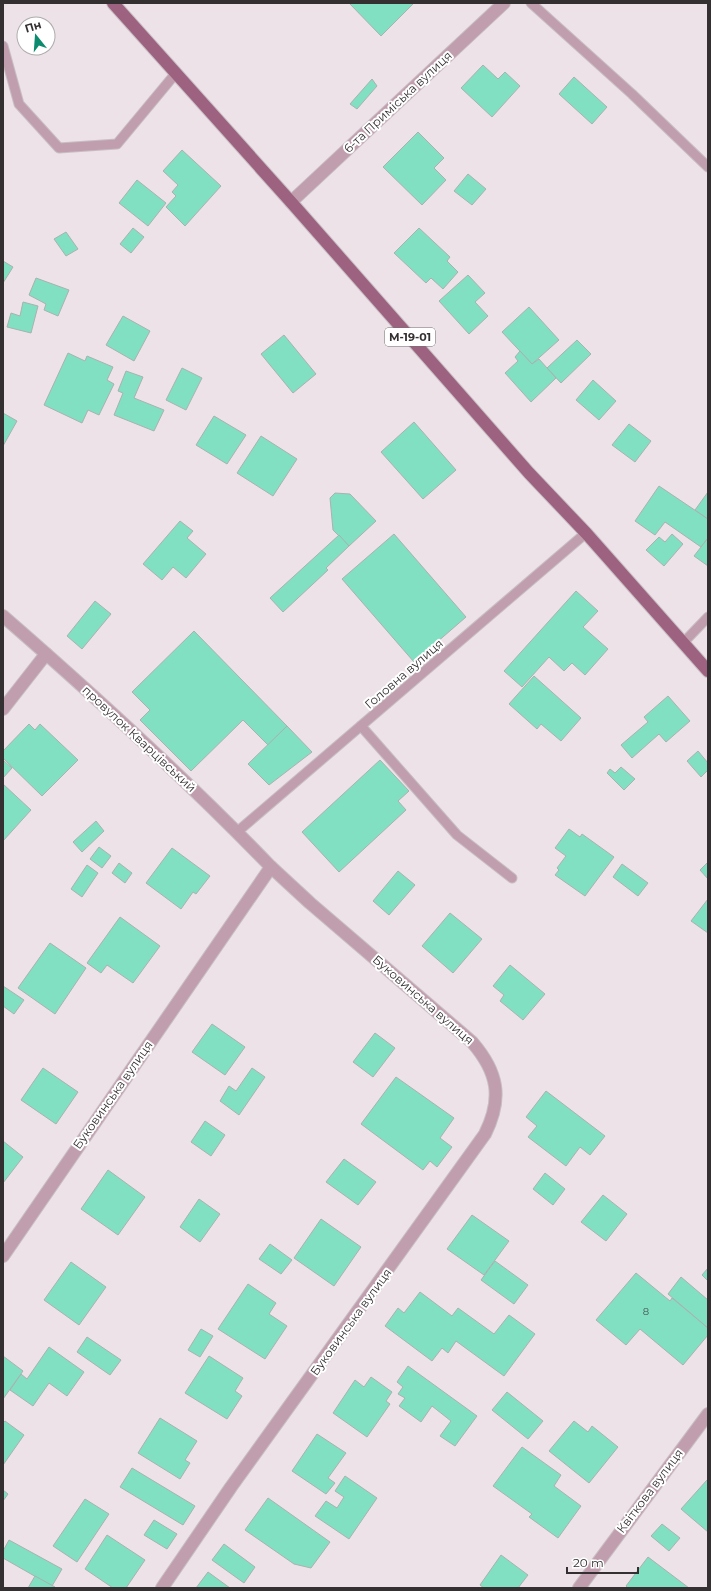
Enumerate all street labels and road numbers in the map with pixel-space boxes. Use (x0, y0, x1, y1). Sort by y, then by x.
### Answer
street label: 6-та Приміська вулиця (341, 48, 455, 156)
road number: М-19-01 (385, 328, 435, 346)
street label: Головна вулиця (361, 636, 446, 712)
street label: провулок Кварцівський (80, 682, 199, 795)
street label: Буковинська вулиця (370, 952, 477, 1048)
street label: Буковинська вулиця (70, 1038, 156, 1152)
street label: Буковинська вулиця (307, 1265, 395, 1378)
street label: Квіткова вулиця (613, 1446, 686, 1536)

